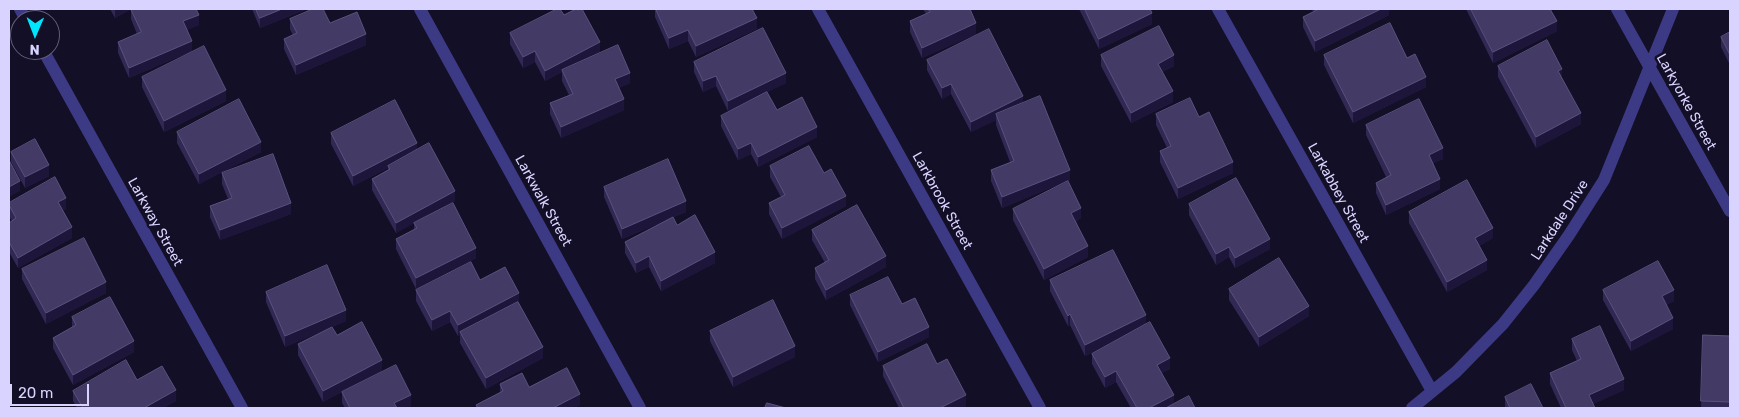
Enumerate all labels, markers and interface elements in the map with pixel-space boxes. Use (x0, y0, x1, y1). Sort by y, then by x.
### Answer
north arrow (10, 10, 60, 60)
text: N (30, 41, 40, 58)
street label: Larkyorke Street (1653, 51, 1719, 153)
street label: Larkabbey Street (1304, 140, 1372, 246)
street label: Larkbrook Street (908, 149, 976, 253)
street label: Larkwalk Street (511, 153, 575, 249)
street label: Larkway Street (124, 175, 186, 269)
street label: Larkdale Drive (1528, 177, 1592, 263)
scale bar (12, 374, 91, 406)
text: 20 m (18, 384, 53, 402)

